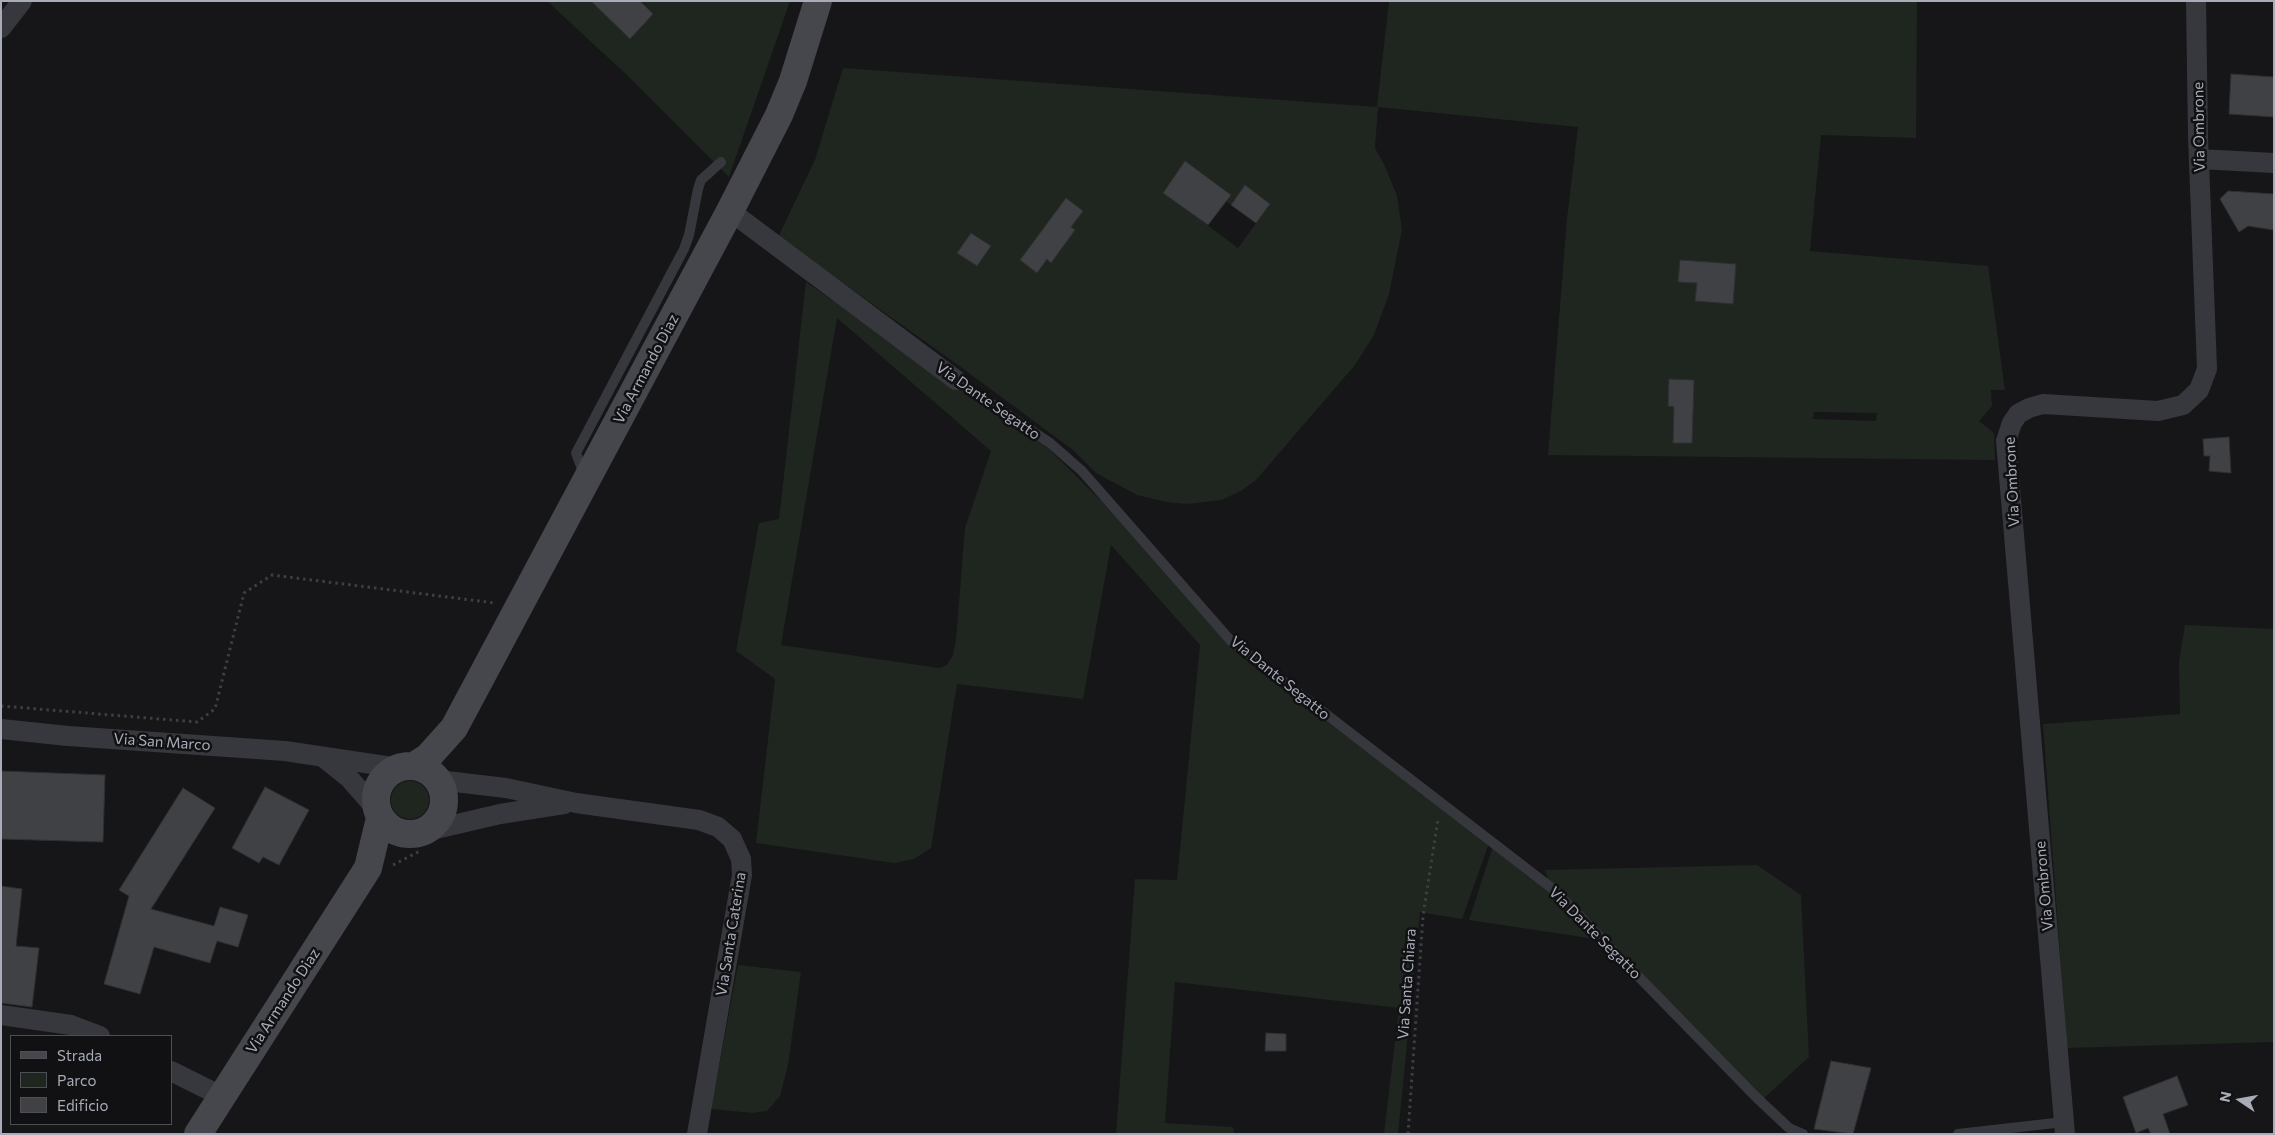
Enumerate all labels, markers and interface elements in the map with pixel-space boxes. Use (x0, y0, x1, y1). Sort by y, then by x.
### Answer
street label: Via Ombrone (2189, 82, 2209, 172)
street label: Via Armando Diaz (610, 311, 682, 427)
street label: Via Dante Segatto (932, 358, 1044, 444)
street label: Via Ombrone (2001, 436, 2023, 528)
street label: Via Dante Segatto (1227, 632, 1333, 724)
street label: Via San Marco (113, 730, 211, 754)
street label: Via Ombrone (2031, 840, 2057, 932)
street label: Via Santa Caterina (712, 871, 750, 997)
street label: Via Dante Segatto (1545, 883, 1645, 983)
street label: Via Santa Chiara (1394, 928, 1420, 1040)
street label: Via Armando Diaz (242, 945, 324, 1057)
legend (10, 1035, 172, 1125)
text: Strada (57, 1046, 102, 1064)
text: Parco (57, 1071, 96, 1089)
north arrow (2215, 1075, 2265, 1125)
text: N (2215, 1090, 2234, 1104)
text: Edificio (57, 1096, 108, 1114)

